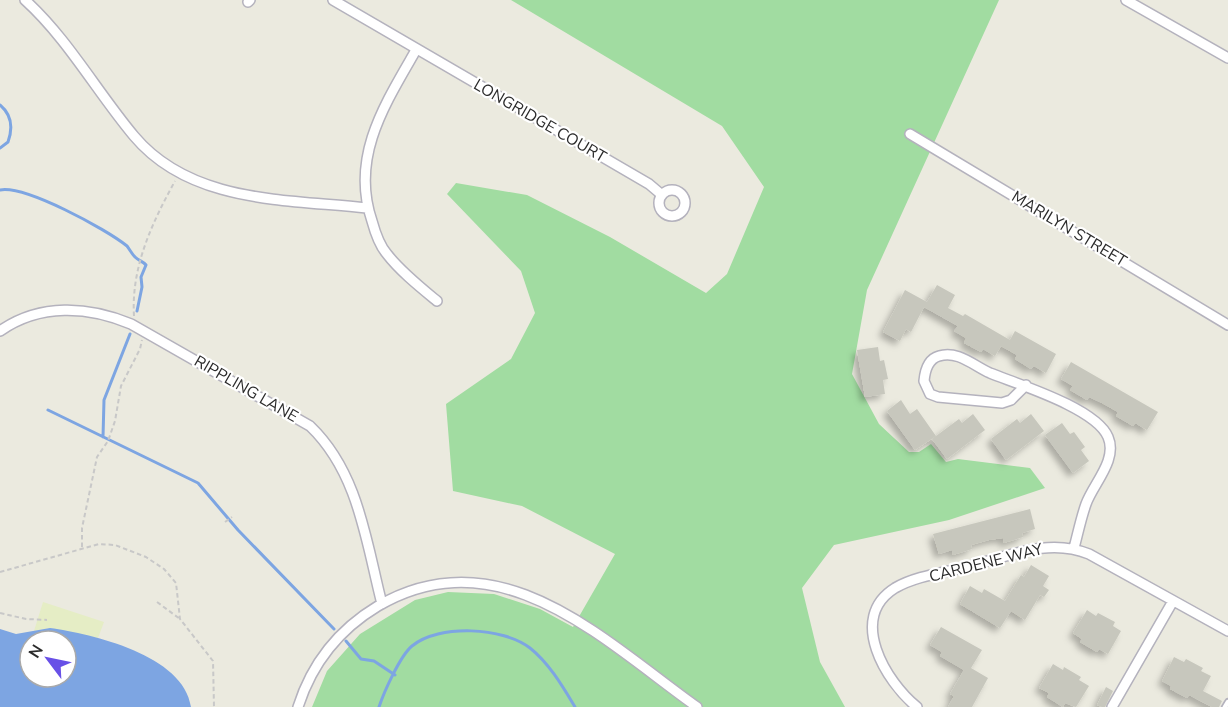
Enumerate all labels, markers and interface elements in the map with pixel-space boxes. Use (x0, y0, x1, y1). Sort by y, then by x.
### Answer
street label: LONGRIDGE COURT (470, 74, 611, 168)
street label: MARILYN STREET (1007, 186, 1131, 272)
street label: RIPPLING LANE (190, 350, 302, 428)
street label: CARDENE WAY (927, 538, 1045, 588)
north arrow (18, 629, 78, 689)
text: N (24, 641, 49, 662)

